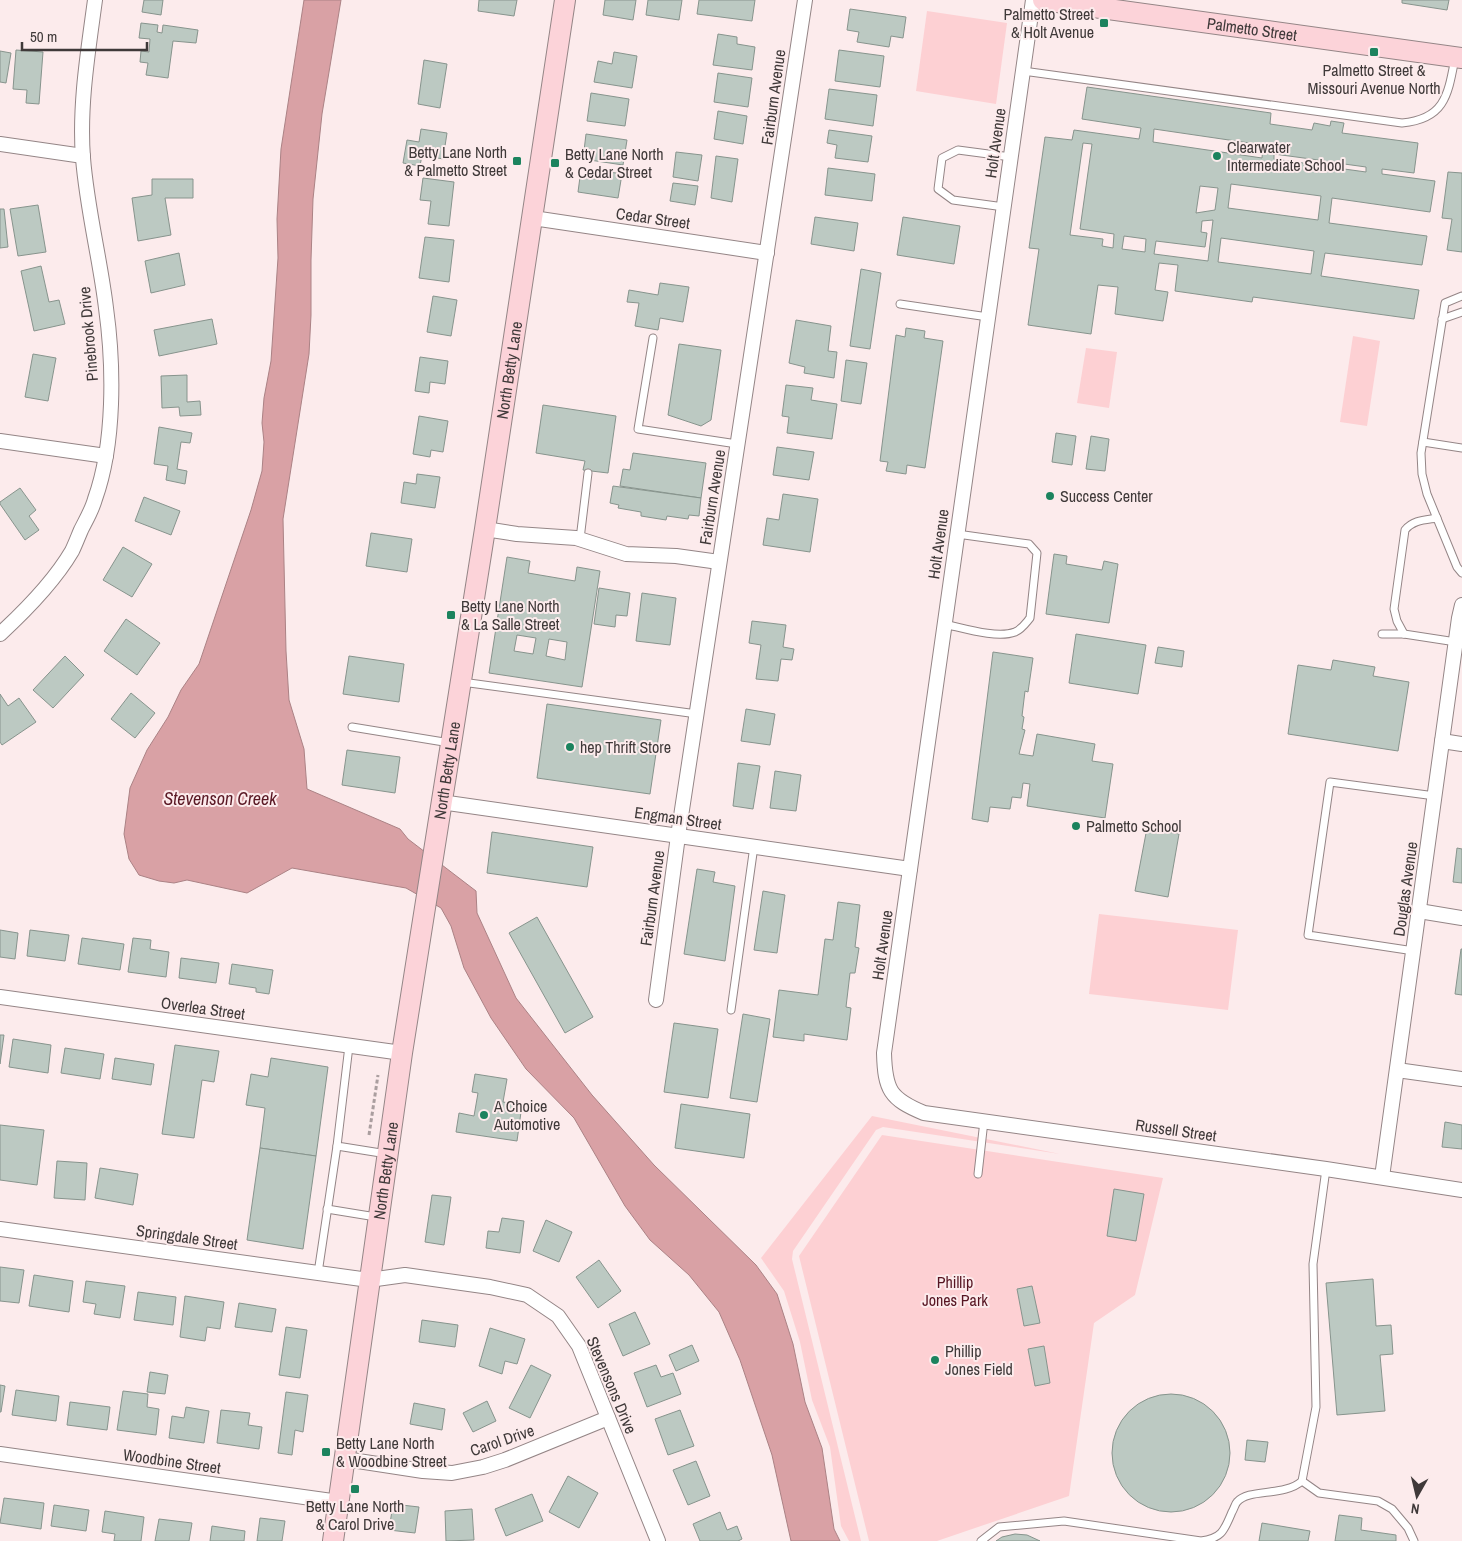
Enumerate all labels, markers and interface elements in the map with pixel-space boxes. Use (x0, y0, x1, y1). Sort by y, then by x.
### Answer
place label: Palmetto Street & Holt Avenue (1004, 3, 1094, 43)
street label: Palmetto Street (1206, 12, 1299, 46)
marker: Palmetto Street & Holt Avenue (1098, 17, 1110, 29)
scale bar (22, 20, 148, 52)
text: 50 m (30, 26, 57, 47)
marker: Palmetto Street & Missouri Avenue North (1368, 46, 1380, 58)
street label: Fairburn Avenue (755, 48, 791, 146)
place label: Palmetto Street & Missouri Avenue North (1307, 59, 1441, 99)
street label: Holt Avenue (979, 107, 1011, 179)
place label: Clearwater Intermediate School (1227, 136, 1345, 176)
place label: Betty Lane North & Palmetto Street (404, 141, 507, 181)
place label: Betty Lane North & Cedar Street (565, 143, 663, 183)
marker: Clearwater Intermediate School (1211, 150, 1223, 162)
marker: Betty Lane North & Palmetto Street (511, 155, 523, 167)
marker: Betty Lane North & Cedar Street (549, 157, 561, 169)
street label: Cedar Street (615, 202, 692, 234)
street label: Pinebrook Drive (73, 286, 103, 382)
street label: North Betty Lane (491, 320, 527, 421)
street label: Fairburn Avenue (694, 448, 730, 546)
place label: Success Center (1060, 485, 1153, 507)
marker: Success Center (1044, 490, 1056, 502)
street label: Holt Avenue (922, 508, 954, 580)
place label: Betty Lane North & La Salle Street (461, 595, 560, 635)
marker: Betty Lane North & La Salle Street (445, 609, 457, 621)
street label: North Betty Lane (428, 720, 465, 821)
place label: hep Thrift Store (580, 736, 671, 758)
marker: hep Thrift Store (564, 741, 576, 753)
water label: Stevenson Creek (163, 786, 277, 811)
street label: Engman Street (633, 801, 723, 835)
place label: Palmetto School (1086, 815, 1182, 837)
marker: Palmetto School (1070, 820, 1082, 832)
street label: Douglas Avenue (1387, 840, 1423, 938)
street label: Fairburn Avenue (634, 849, 670, 947)
street label: Holt Avenue (866, 909, 898, 981)
street label: Overlea Street (160, 991, 247, 1025)
place label: A Choice Automotive (493, 1095, 560, 1135)
marker: A Choice Automotive (478, 1109, 490, 1121)
street label: Russell Street (1134, 1113, 1218, 1147)
street label: North Betty Lane (368, 1120, 403, 1221)
street label: Springdale Street (135, 1219, 239, 1255)
park label: Phillip Jones Park (922, 1271, 988, 1311)
street label: Stevensons Drive (582, 1333, 642, 1437)
place label: Phillip Jones Field (945, 1340, 1013, 1380)
marker: Phillip Jones Field (929, 1354, 941, 1366)
street label: Carol Drive (467, 1419, 537, 1461)
place label: Betty Lane North & Woodbine Street (336, 1432, 447, 1472)
street label: Woodbine Street (122, 1443, 223, 1479)
marker: Betty Lane North & Woodbine Street (320, 1446, 332, 1458)
north arrow (1392, 1471, 1442, 1521)
marker: Betty Lane North & Carol Drive (349, 1483, 361, 1495)
place label: Betty Lane North & Carol Drive (306, 1495, 404, 1535)
text: N (1410, 1499, 1421, 1518)

